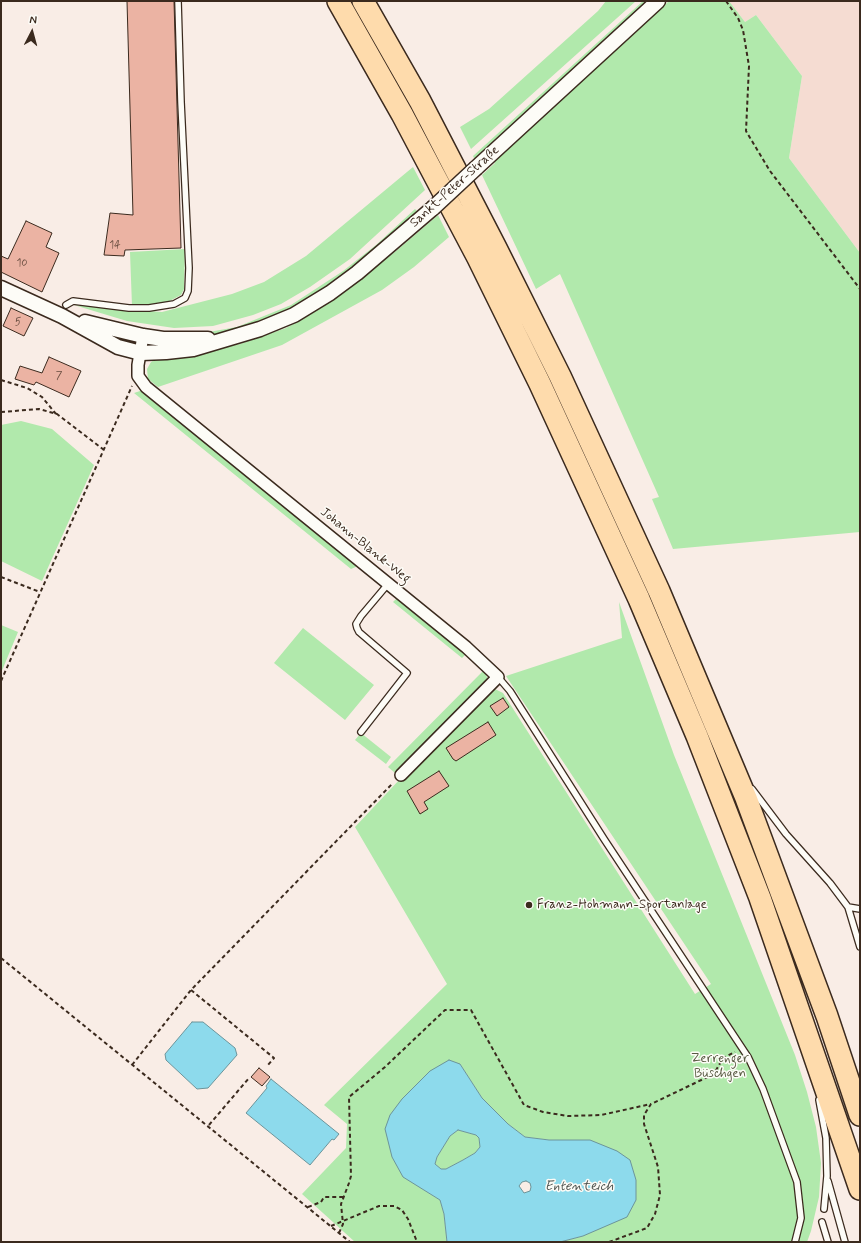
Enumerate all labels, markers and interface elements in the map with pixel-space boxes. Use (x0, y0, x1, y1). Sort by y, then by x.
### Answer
north arrow (12, 12, 52, 52)
text: N (29, 13, 38, 27)
street label: Sankt-Peter-Straße (407, 143, 503, 231)
house number: 14 (109, 239, 121, 253)
house number: 10 (16, 257, 28, 271)
house number: 5 (15, 316, 21, 330)
house number: 7 (56, 370, 62, 384)
street label: Johann-Blank-Weg (317, 505, 413, 587)
place label: Franz-Hohmann-Sportanlage (537, 897, 707, 913)
marker: Franz-Hohmann-Sportanlage (524, 900, 534, 910)
park label: Zerrenger Büschgen (691, 1051, 749, 1082)
water label: Ententeich (545, 1179, 613, 1195)

